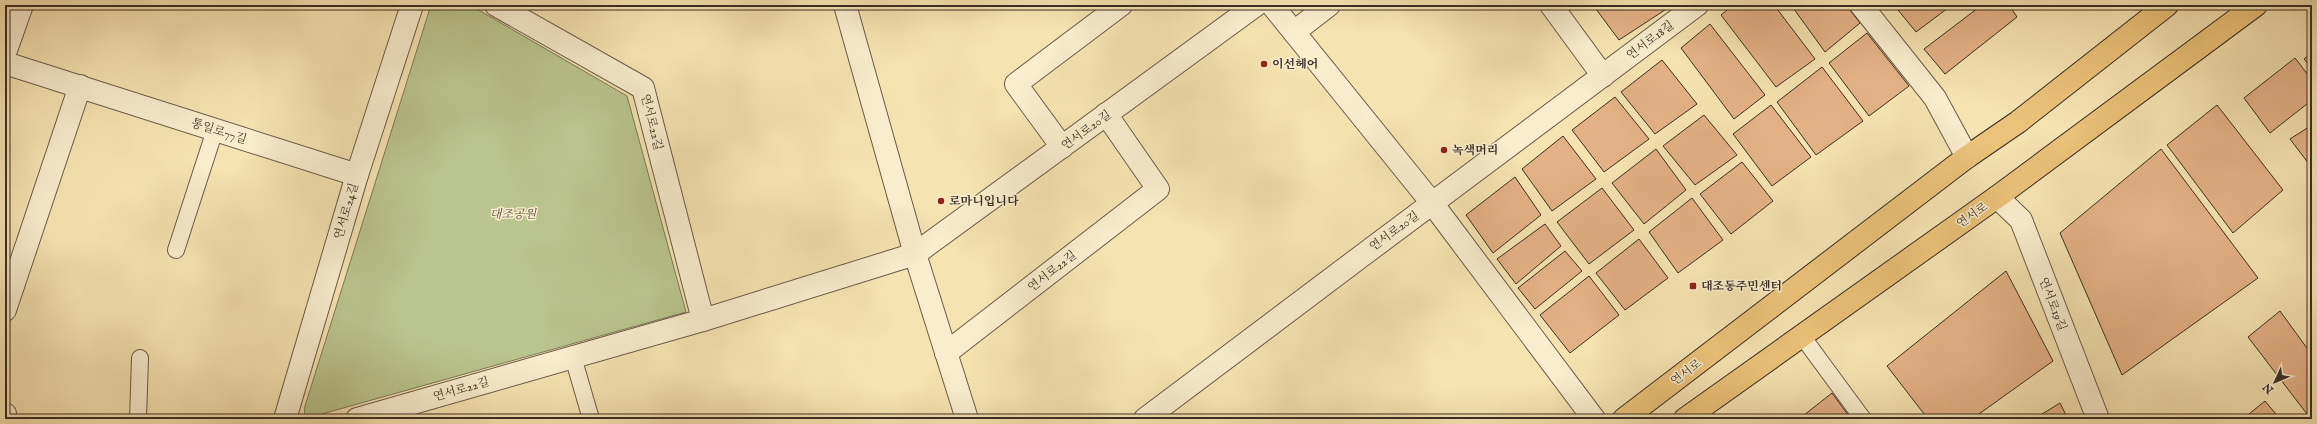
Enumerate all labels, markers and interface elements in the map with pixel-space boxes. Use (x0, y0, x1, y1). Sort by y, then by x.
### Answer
street label: 연서로18길 (1624, 18, 1677, 63)
place label: 이선헤어 (1272, 57, 1318, 72)
marker: 이선헤어 (1259, 59, 1269, 69)
street label: 연서로22길 (637, 92, 666, 152)
street label: 연서로20길 (1058, 107, 1114, 153)
street label: 통일로77길 (189, 115, 249, 148)
place label: 녹색머리 (1452, 143, 1498, 158)
marker: 녹색머리 (1439, 145, 1449, 155)
street label: 연서로24길 (331, 181, 362, 241)
place label: 로마니입니다 (949, 194, 1019, 209)
marker: 로마니입니다 (936, 196, 946, 206)
street label: 연서로 (1954, 199, 1991, 232)
park label: 대조공원 (490, 207, 538, 222)
street label: 연서로20길 (1366, 208, 1422, 254)
street label: 연서로22길 (1025, 248, 1080, 295)
street label: 연서로19길 (2035, 275, 2070, 333)
place label: 대조동주민센터 (1701, 279, 1782, 294)
marker: 대조동주민센터 (1688, 281, 1698, 291)
street label: 연서로 (1668, 356, 1705, 389)
north arrow (2255, 362, 2295, 402)
street label: 연서로22길 (431, 374, 491, 405)
text: N (2260, 380, 2278, 397)

